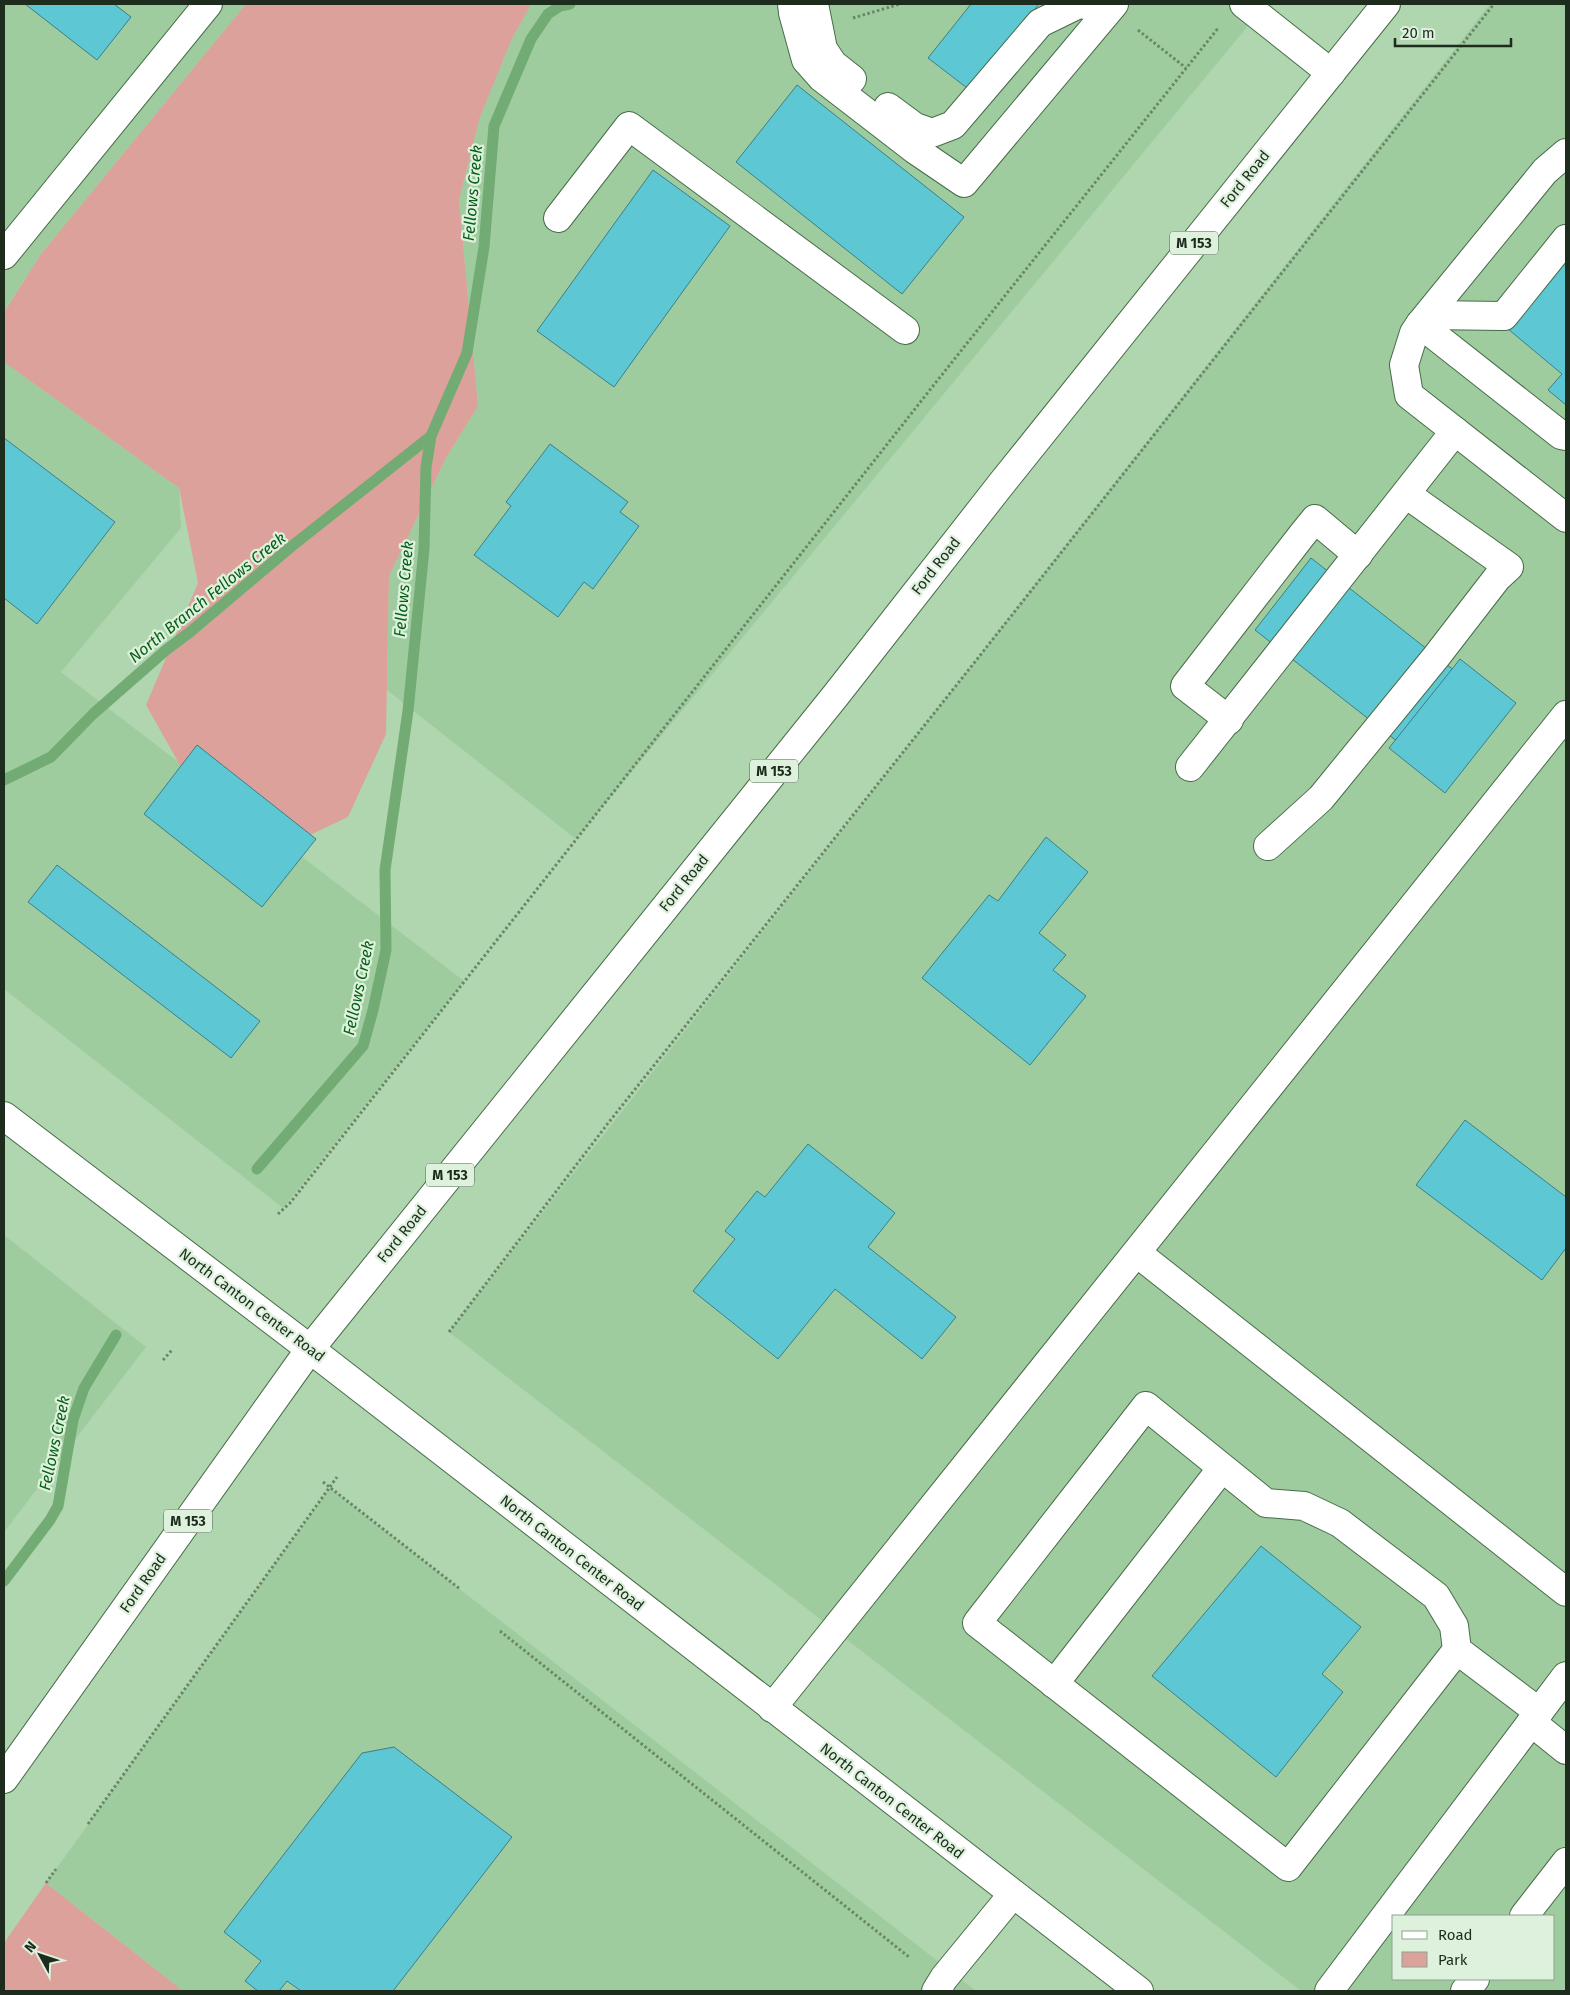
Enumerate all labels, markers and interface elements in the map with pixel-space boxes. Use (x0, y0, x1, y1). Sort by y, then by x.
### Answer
scale bar (1395, 15, 1511, 47)
text: 20 m (1402, 24, 1435, 42)
water label: Fellows Creek (459, 144, 486, 242)
street label: Ford Road (1216, 147, 1274, 211)
road number: M 153 (1170, 232, 1218, 254)
water label: North Branch Fellows Creek (125, 528, 290, 666)
street label: Ford Road (908, 533, 964, 599)
water label: Fellows Creek (390, 540, 417, 638)
road number: M 153 (750, 759, 798, 782)
street label: Ford Road (655, 851, 713, 915)
water label: Fellows Creek (339, 939, 378, 1037)
road number: M 153 (426, 1164, 474, 1186)
street label: Ford Road (373, 1202, 431, 1266)
street label: North Canton Center Road (176, 1244, 328, 1366)
water label: Fellows Creek (35, 1394, 74, 1492)
street label: North Canton Center Road (496, 1491, 648, 1615)
road number: M 153 (164, 1510, 212, 1532)
street label: Ford Road (116, 1550, 170, 1616)
street label: North Canton Center Road (816, 1739, 968, 1863)
legend (1392, 1915, 1555, 1980)
text: Road (1438, 1926, 1473, 1944)
north arrow (15, 1930, 65, 1980)
text: N (21, 1938, 40, 1956)
text: Park (1438, 1951, 1468, 1969)

